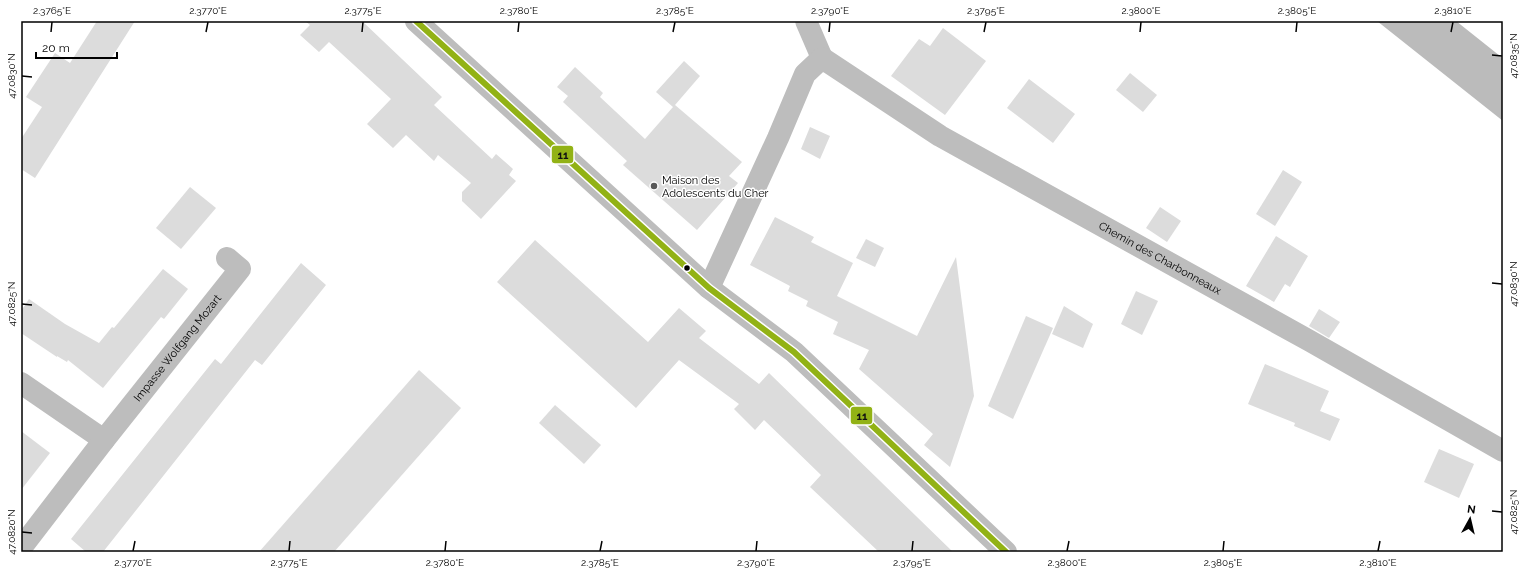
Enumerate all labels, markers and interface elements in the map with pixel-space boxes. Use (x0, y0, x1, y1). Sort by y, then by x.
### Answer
text: 2.3765°E (33, 5, 71, 16)
text: 2.3770°E (189, 5, 227, 16)
text: 2.3775°E (344, 5, 382, 16)
text: 2.3780°E (500, 5, 538, 16)
text: 2.3785°E (656, 5, 694, 16)
text: 2.3790°E (811, 5, 849, 16)
text: 2.3795°E (967, 5, 1005, 16)
text: 2.3800°E (1121, 5, 1161, 16)
text: 2.3805°E (1278, 5, 1316, 16)
text: 2.3810°E (1434, 5, 1472, 16)
text: 47.0835°N (1508, 33, 1519, 79)
scale bar (36, 34, 117, 60)
text: 20 m (42, 41, 70, 55)
text: 47.0830°N (6, 53, 17, 99)
line badge: 11 (551, 145, 574, 164)
text: 11 (558, 149, 569, 162)
place label: Maison des Adolescents du Cher (662, 174, 769, 200)
marker: Maison des Adolescents du Cher (649, 181, 659, 191)
street label: Chemin des Charbonneaux (1096, 219, 1224, 298)
text: 47.0830°N (1508, 261, 1519, 307)
unlabelled marker (682, 263, 692, 273)
text: 47.0825°N (6, 281, 17, 327)
street label: Impasse Wolfgang Mozart (131, 292, 224, 404)
line badge: 11 (850, 406, 873, 425)
text: 11 (857, 410, 868, 423)
text: 47.0825°N (1508, 489, 1519, 535)
north arrow (1450, 499, 1490, 539)
text: N (1466, 503, 1476, 517)
text: 47.0820°N (6, 509, 17, 555)
text: 2.3770°E (114, 557, 152, 568)
text: 2.3775°E (270, 557, 308, 568)
text: 2.3780°E (426, 557, 464, 568)
text: 2.3785°E (581, 557, 619, 568)
text: 2.3790°E (737, 557, 775, 568)
text: 2.3795°E (893, 557, 931, 568)
text: 2.3800°E (1047, 557, 1087, 568)
text: 2.3805°E (1204, 557, 1242, 568)
text: 2.3810°E (1359, 557, 1397, 568)

